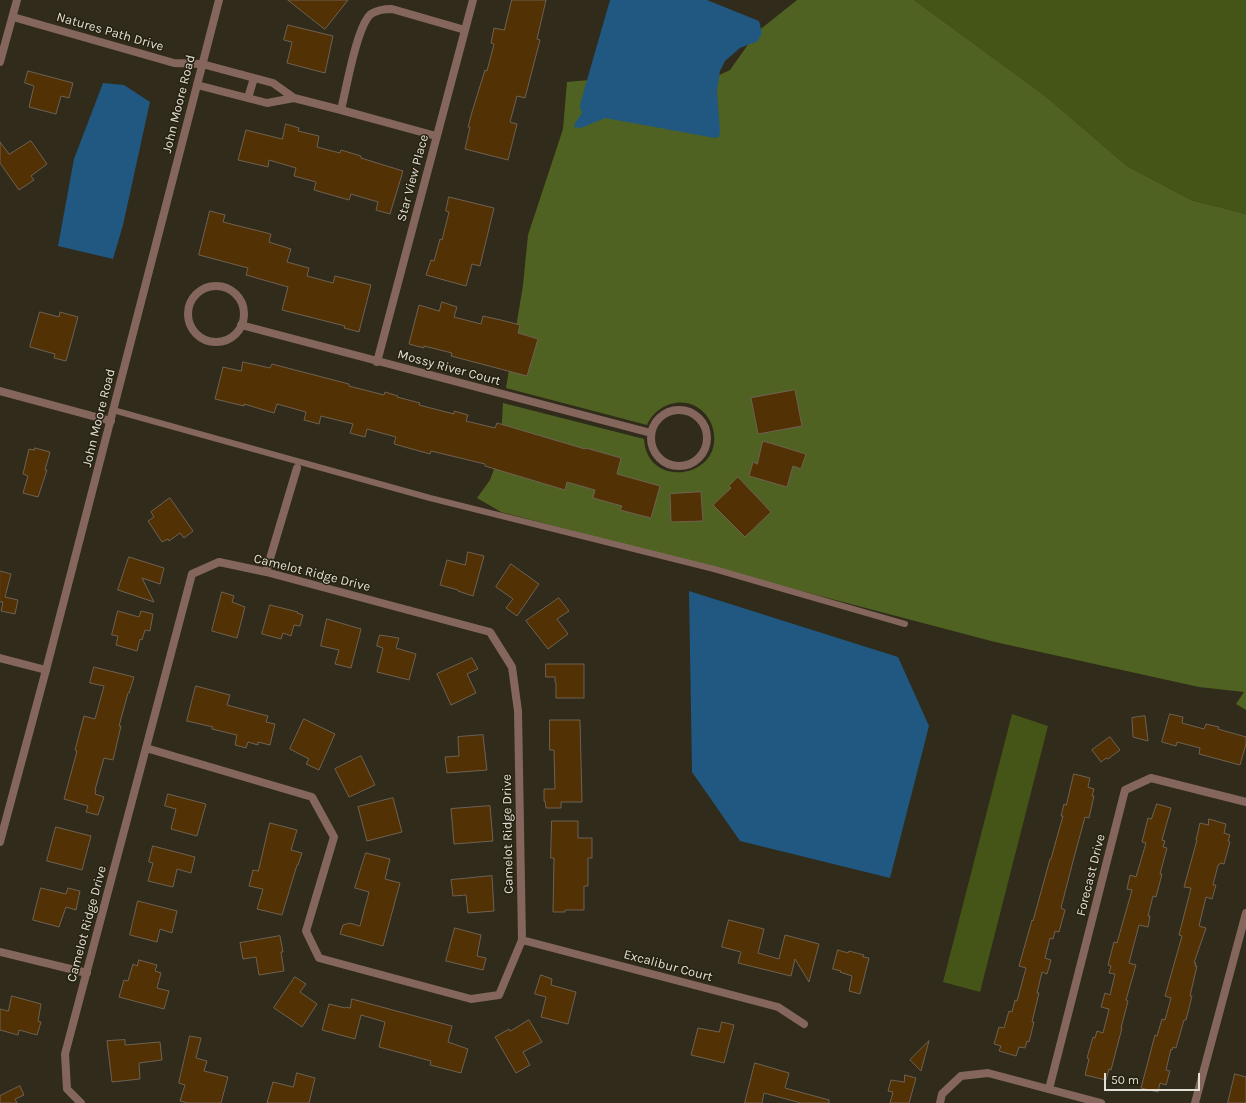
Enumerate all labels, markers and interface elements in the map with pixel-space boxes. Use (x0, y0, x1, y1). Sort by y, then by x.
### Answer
street label: Natures Path Drive (55, 9, 165, 55)
street label: John Moore Road (159, 53, 199, 155)
street label: Star View Place (394, 133, 432, 223)
street label: Mossy River Court (396, 347, 502, 389)
street label: John Moore Road (79, 367, 119, 469)
street label: Camelot Ridge Drive (252, 551, 372, 595)
street label: Camelot Ridge Drive (499, 774, 517, 894)
street label: Forecast Drive (1073, 832, 1109, 918)
street label: Camelot Ridge Drive (64, 864, 110, 984)
street label: Excalibur Court (622, 947, 714, 985)
scale bar (1106, 1065, 1202, 1091)
text: 50 m (1111, 1073, 1139, 1087)

